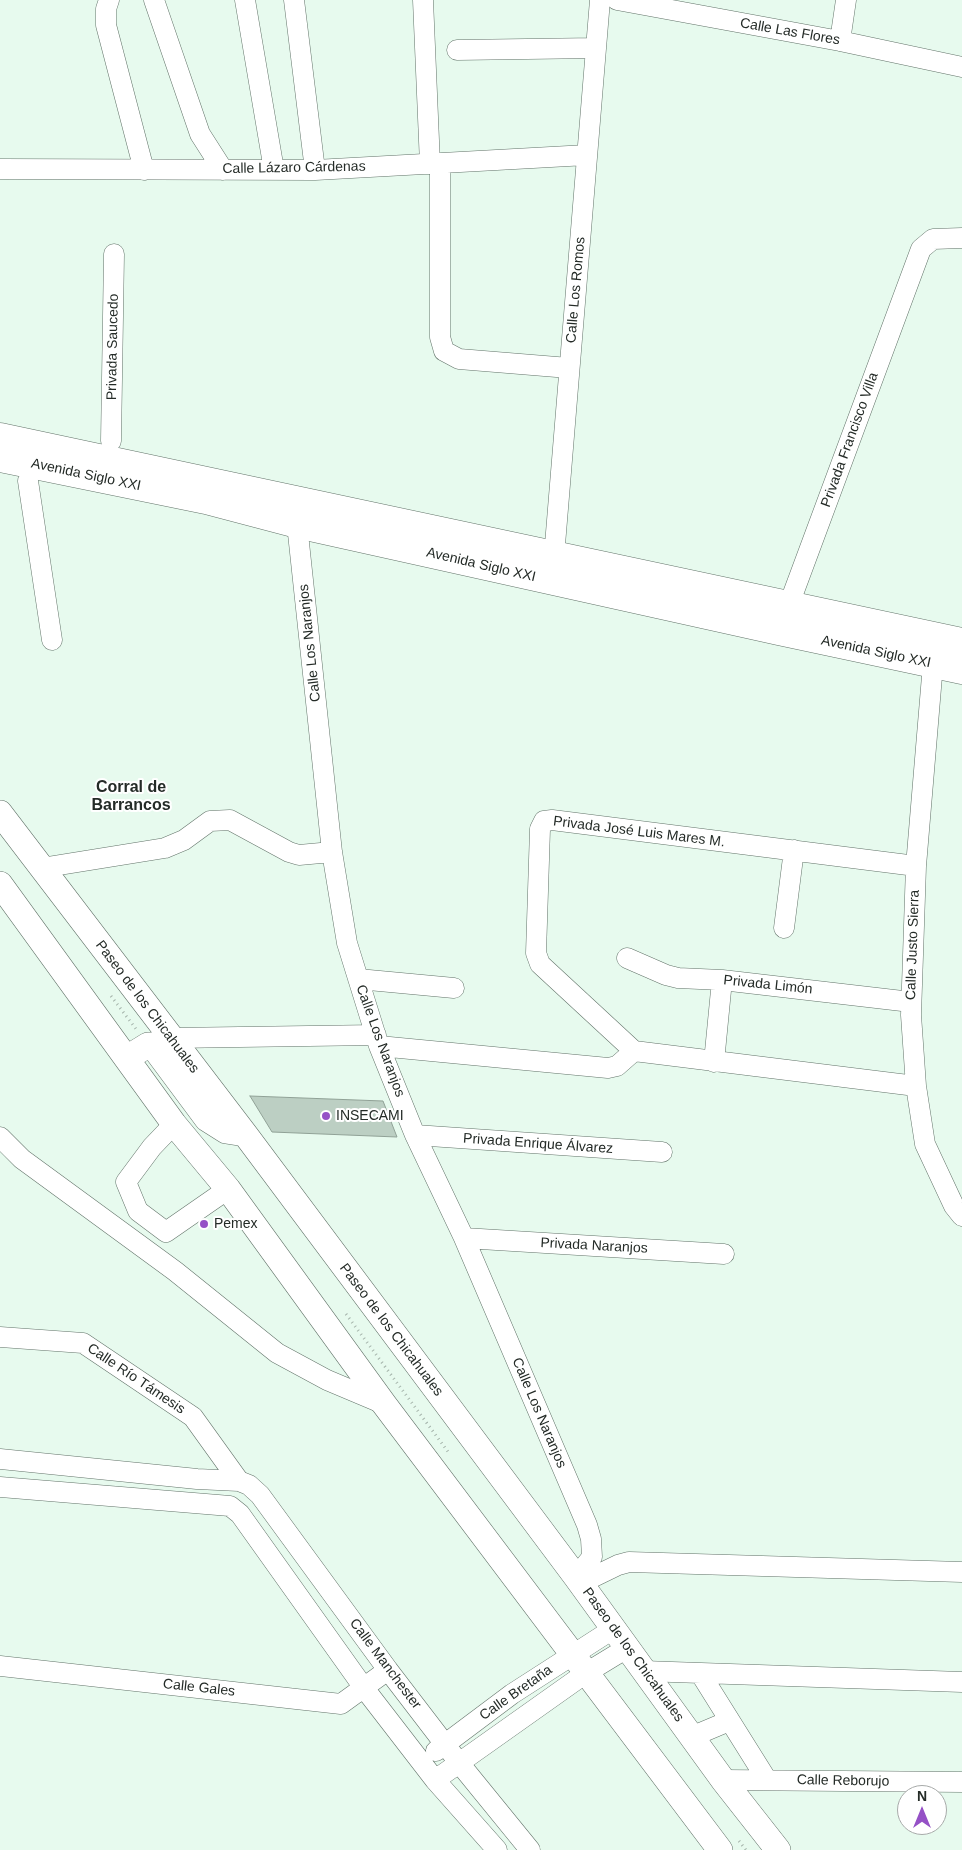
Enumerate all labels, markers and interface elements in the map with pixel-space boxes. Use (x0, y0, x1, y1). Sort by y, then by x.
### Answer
street label: Calle Las Flores (739, 15, 841, 49)
street label: Calle Lázaro Cárdenas (222, 158, 366, 178)
street label: Calle Los Romos (563, 236, 589, 344)
street label: Privada Saucedo (104, 294, 122, 400)
street label: Privada Francisco Villa (818, 370, 882, 510)
street label: Avenida Siglo XXI (30, 455, 142, 495)
street label: Avenida Siglo XXI (425, 544, 537, 586)
street label: Calle Los Naranjos (295, 583, 325, 703)
street label: Avenida Siglo XXI (820, 632, 932, 672)
district label: Corral de Barrancos (91, 778, 171, 816)
street label: Privada José Luis Mares M. (552, 813, 726, 851)
street label: Calle Justo Sierra (903, 889, 923, 1001)
street label: Paseo de los Chicahuales (92, 937, 202, 1077)
street label: Privada Limón (723, 972, 813, 998)
street label: Calle Los Naranjos (352, 983, 408, 1099)
place label: INSECAMI (336, 1108, 404, 1124)
marker: INSECAMI (320, 1110, 332, 1122)
street label: Privada Enrique Álvarez (463, 1130, 613, 1158)
place label: Pemex (214, 1216, 258, 1232)
marker: Pemex (198, 1218, 210, 1230)
street label: Privada Naranjos (540, 1235, 648, 1257)
street label: Paseo de los Chicahuales (336, 1260, 446, 1400)
street label: Calle Río Támesis (84, 1340, 188, 1418)
street label: Calle Los Naranjos (508, 1355, 570, 1471)
street label: Paseo de los Chicahuales (579, 1585, 687, 1725)
street label: Calle Manchester (346, 1615, 424, 1713)
street label: Calle Bretaña (476, 1662, 556, 1724)
street label: Calle Gales (162, 1676, 236, 1700)
street label: Calle Reborujo (797, 1772, 889, 1790)
north arrow (897, 1785, 947, 1835)
text: N (917, 1788, 927, 1804)

